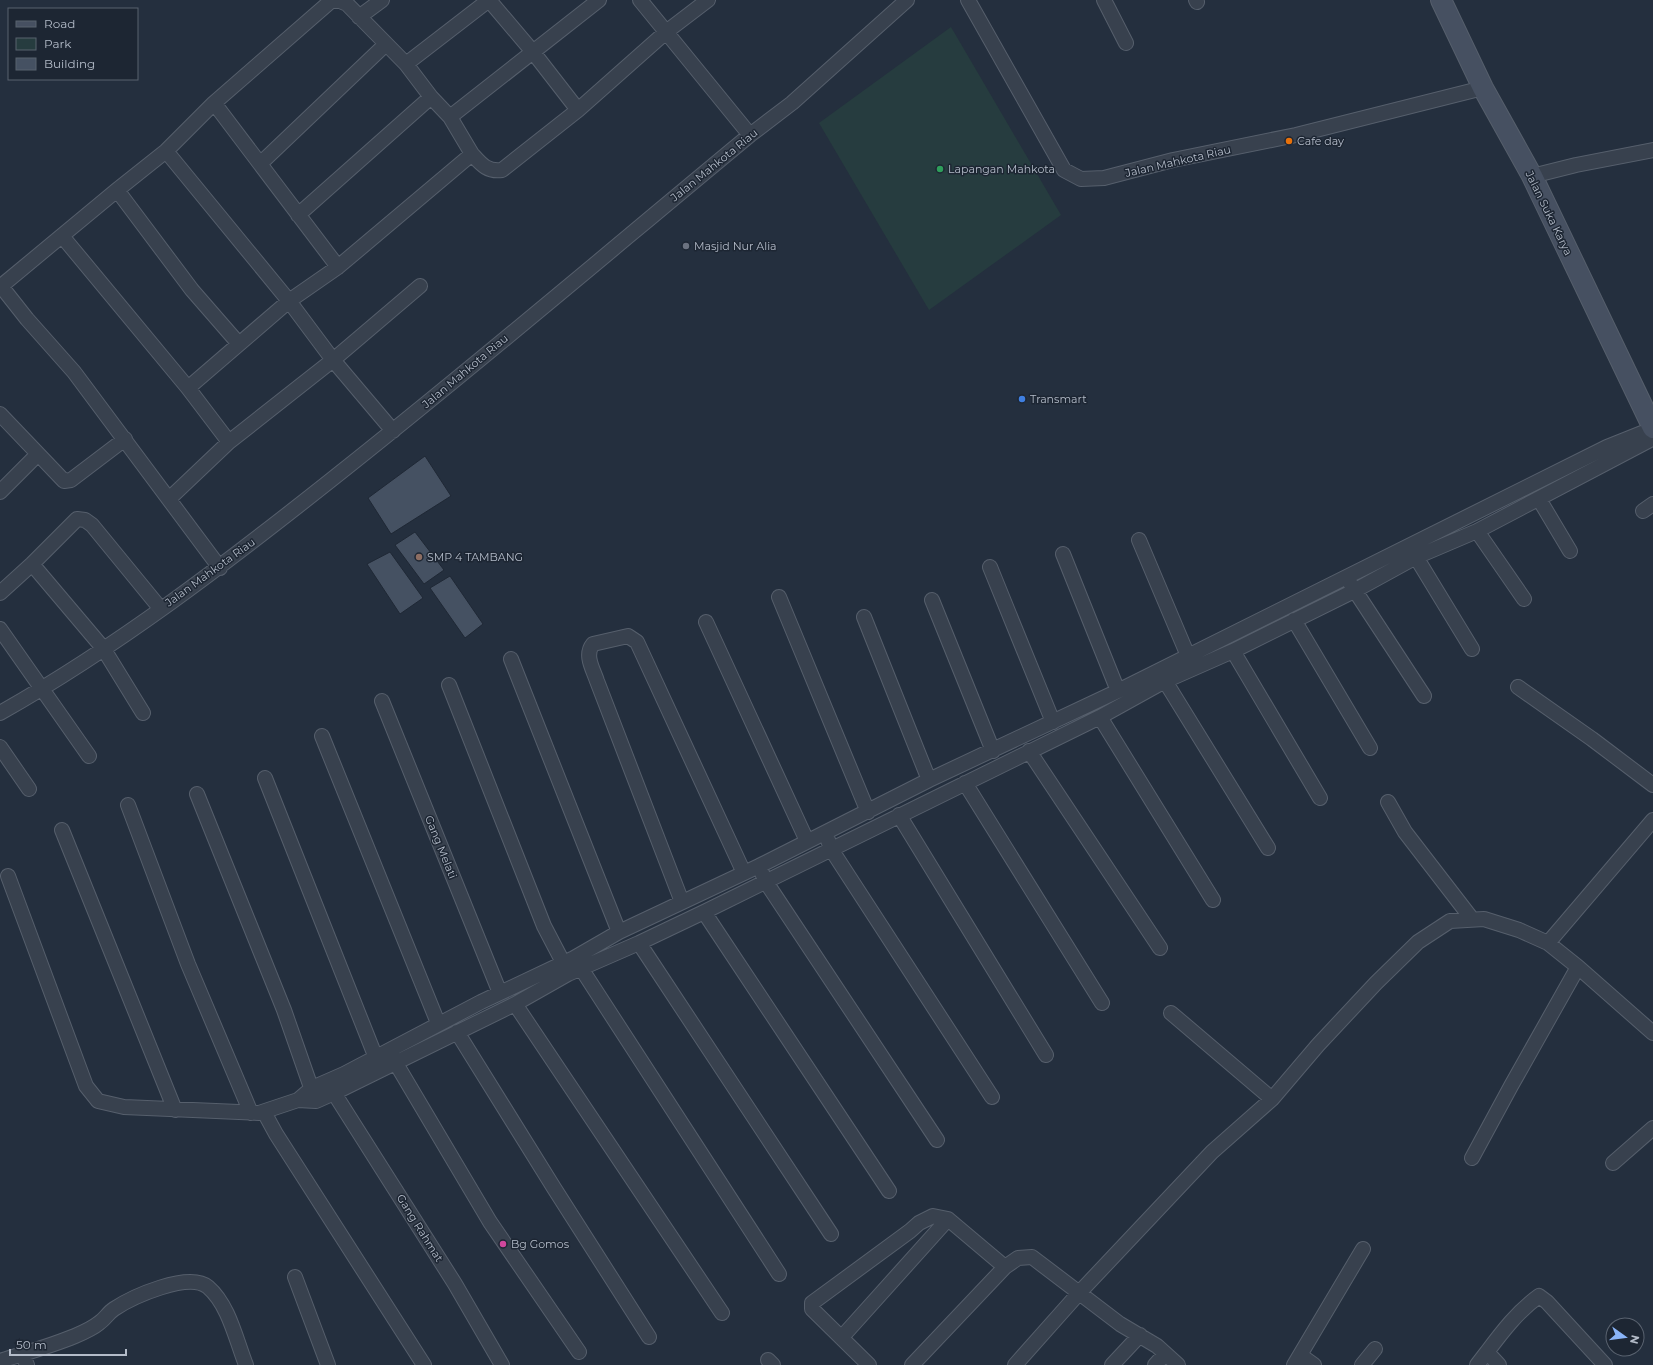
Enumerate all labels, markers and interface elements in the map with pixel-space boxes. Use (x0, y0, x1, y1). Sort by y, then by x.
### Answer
legend (8, 8, 138, 80)
text: Road (44, 16, 75, 31)
text: Park (44, 36, 72, 51)
text: Building (44, 56, 95, 71)
street label: Jalan Mahkota Riau (667, 126, 760, 205)
place label: Cafe day (1297, 134, 1344, 148)
marker: Cafe day (1284, 136, 1294, 146)
street label: Jalan Mahkota Riau (1123, 142, 1232, 180)
place label: Lapangan Mahkota (948, 162, 1055, 176)
marker: Lapangan Mahkota (935, 164, 945, 174)
street label: Jalan Suka Karya (1522, 167, 1576, 258)
place label: Masjid Nur Alia (694, 239, 777, 253)
marker: Masjid Nur Alia (681, 241, 691, 251)
street label: Jalan Mahkota Riau (418, 331, 511, 412)
place label: Transmart (1030, 392, 1087, 406)
marker: Transmart (1017, 394, 1027, 404)
street label: Jalan Mahkota Riau (161, 535, 258, 610)
place label: SMP 4 TAMBANG (427, 550, 523, 564)
marker: SMP 4 TAMBANG (414, 552, 424, 562)
street label: Gang Melati (422, 813, 460, 881)
street label: Gang Rahmat (394, 1192, 447, 1265)
place label: Bg Gomos (511, 1237, 570, 1251)
marker: Bg Gomos (498, 1239, 508, 1249)
north arrow (1605, 1317, 1645, 1357)
scale bar (10, 1331, 126, 1357)
text: N (1627, 1333, 1643, 1345)
text: 50 m (16, 1337, 47, 1352)

